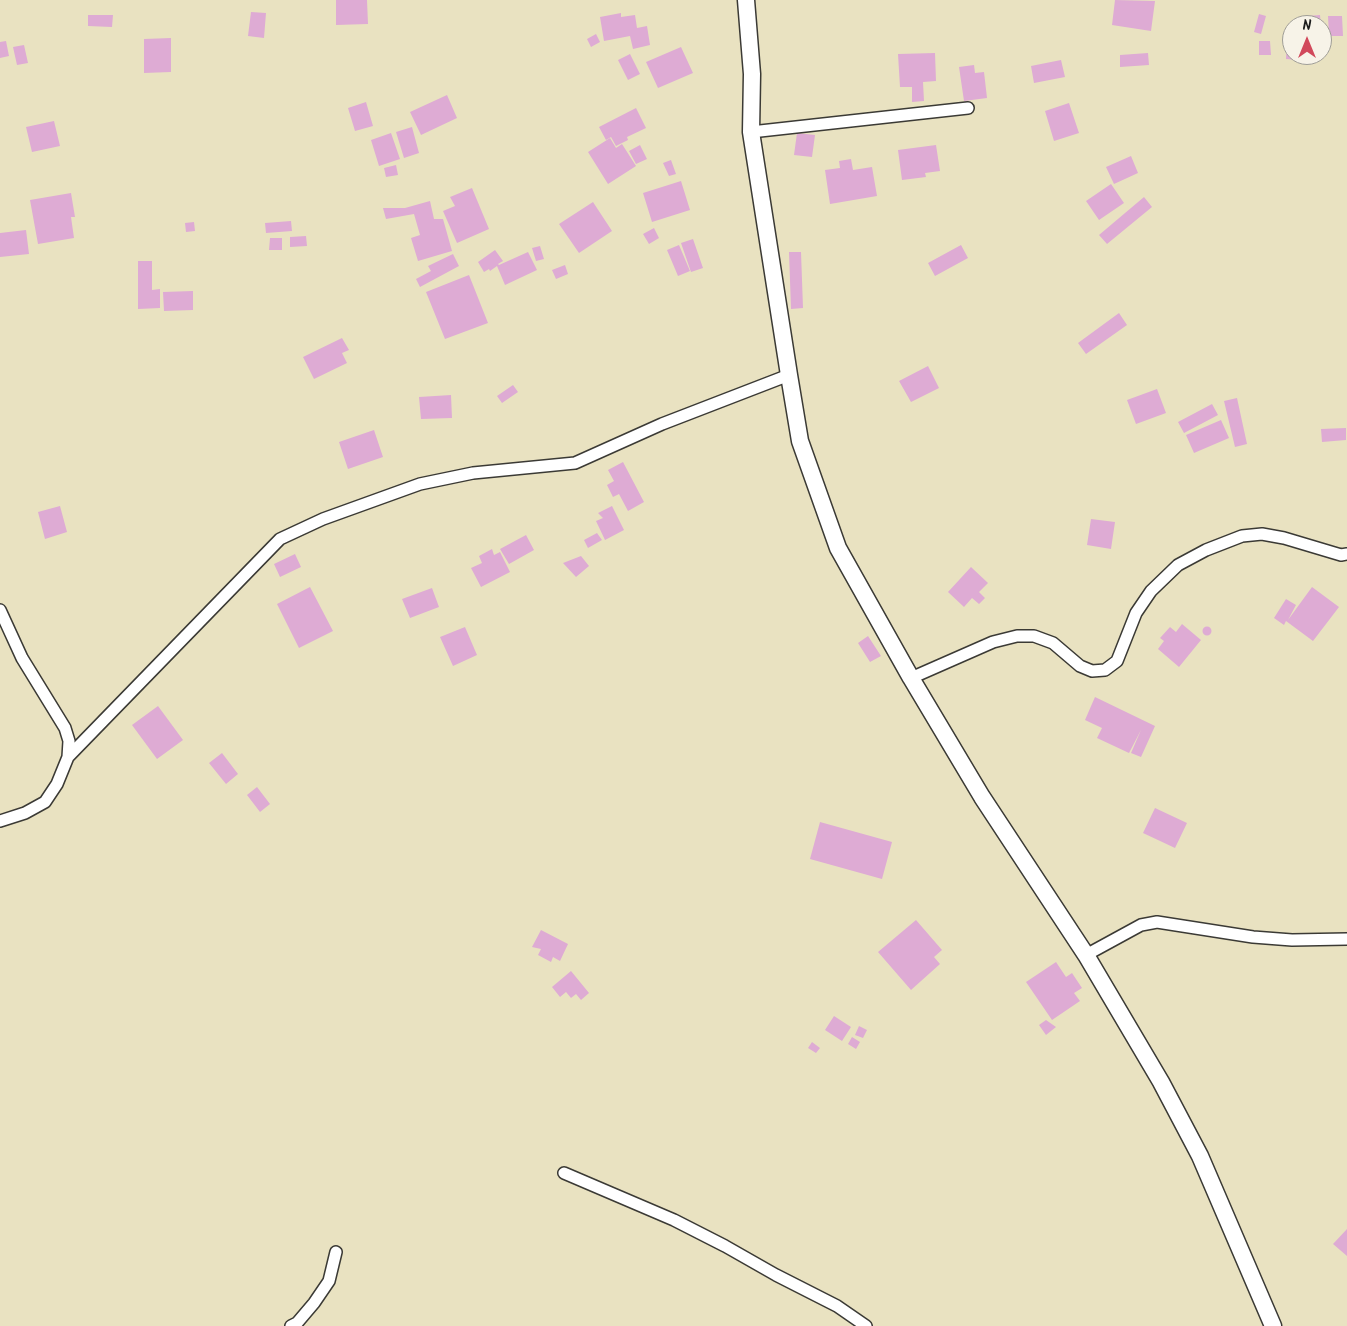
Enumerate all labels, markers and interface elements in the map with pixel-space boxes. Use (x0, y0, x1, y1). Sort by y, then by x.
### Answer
north arrow (1282, 15, 1332, 65)
text: N (1303, 15, 1311, 37)

